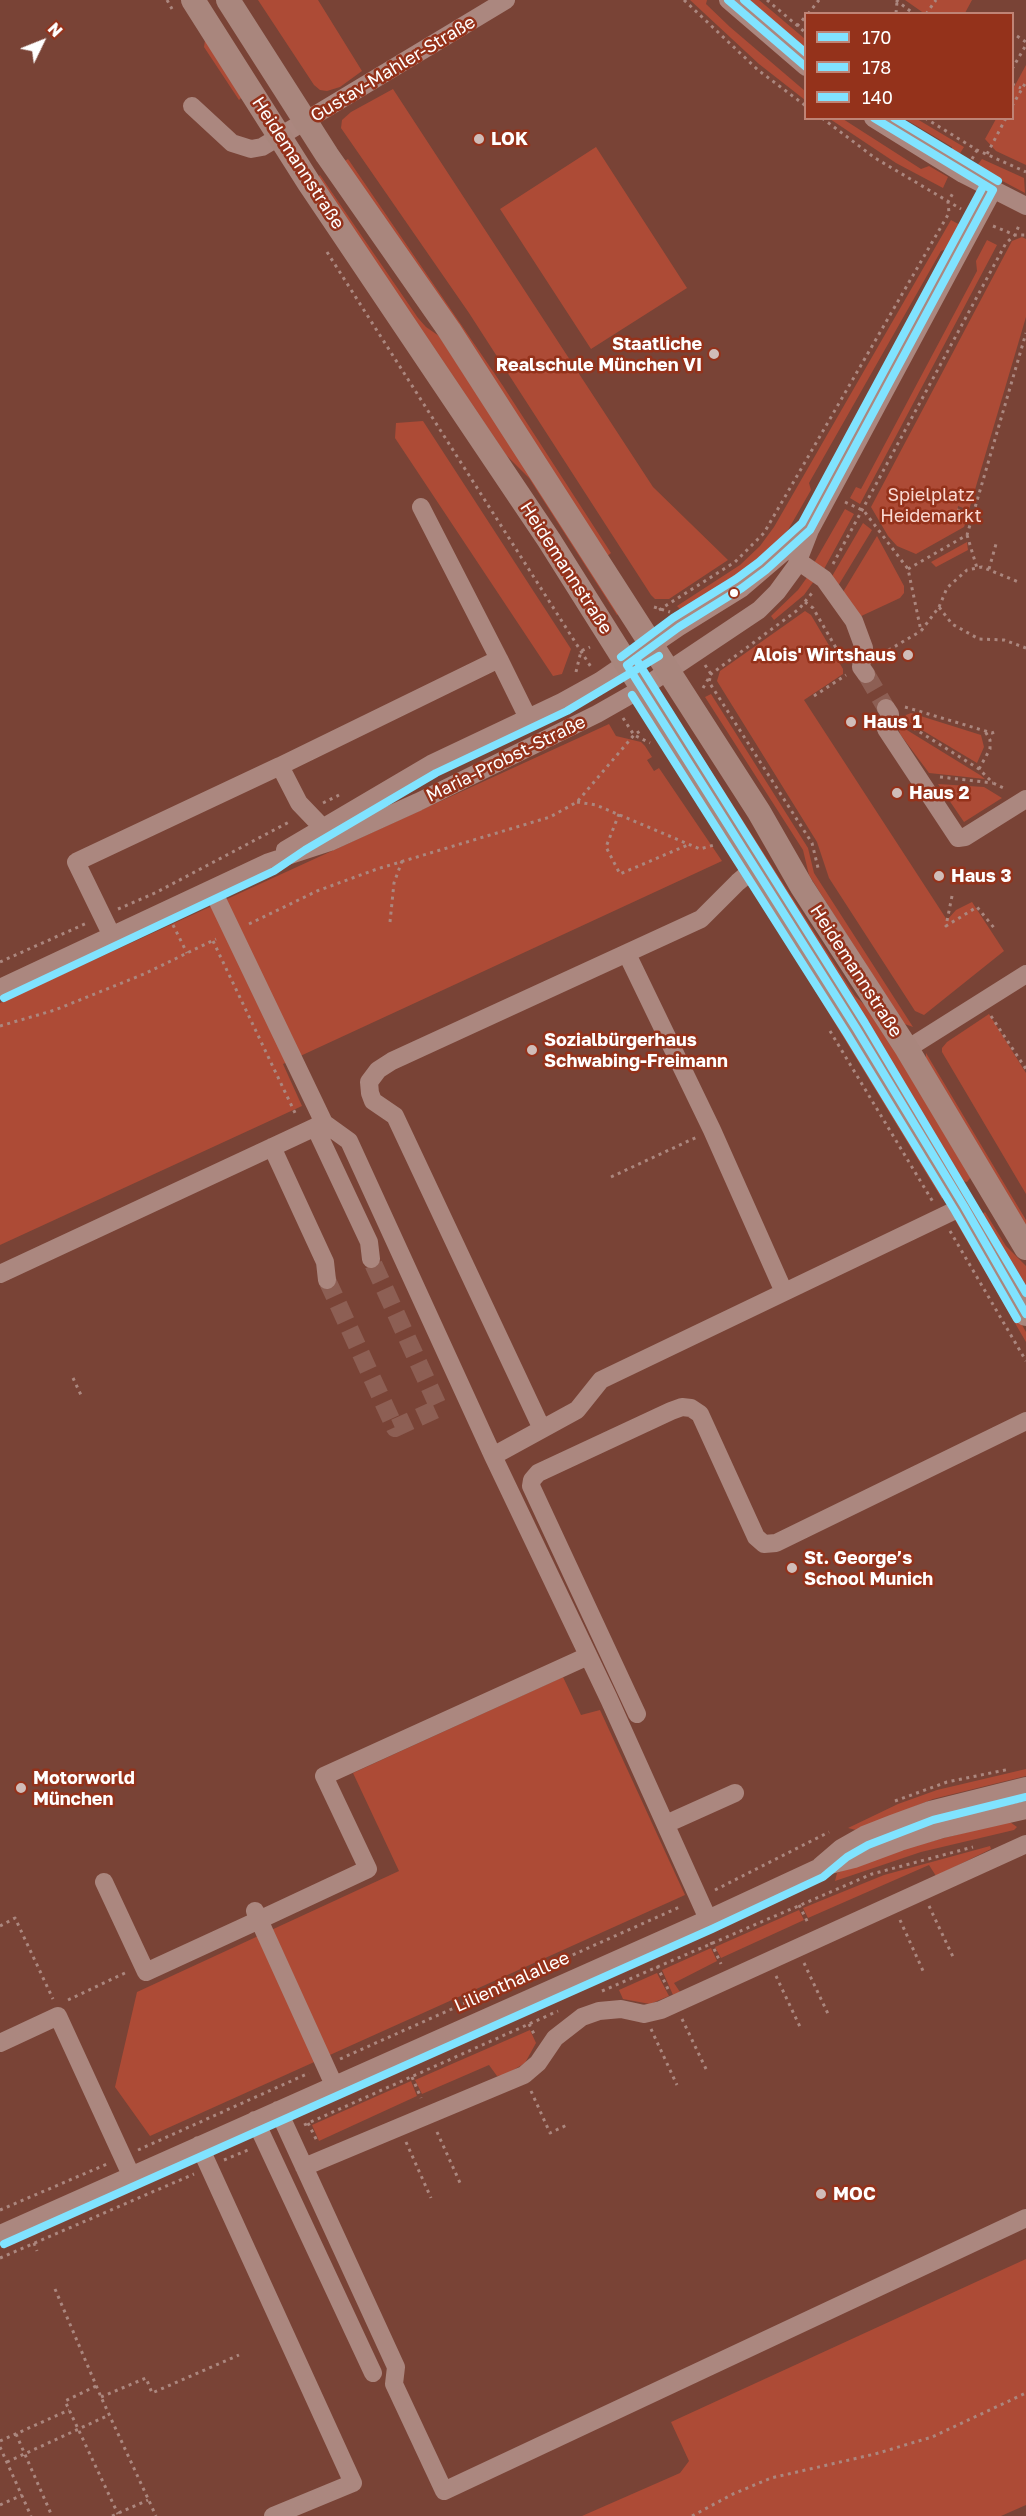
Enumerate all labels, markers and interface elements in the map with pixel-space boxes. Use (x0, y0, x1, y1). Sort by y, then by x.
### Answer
street label: Gustav-Mahler-Straße (307, 11, 479, 127)
north arrow (12, 12, 72, 72)
legend (804, 12, 1014, 120)
text: N (44, 18, 67, 41)
text: 170 (862, 26, 891, 48)
text: 178 (862, 56, 891, 78)
text: 140 (862, 86, 893, 108)
street label: Heidemannstraße (247, 93, 349, 233)
place label: LOK (491, 128, 528, 150)
marker: LOK (472, 132, 486, 146)
place label: Staatliche Realschule München VI (496, 333, 702, 376)
marker: Staatliche Realschule München VI (707, 347, 721, 361)
park label: Spielplatz Heidemarkt (880, 484, 982, 526)
street label: Heidemannstraße (515, 498, 617, 638)
unlabelled marker (728, 587, 740, 599)
place label: Alois' Wirtshaus (753, 644, 896, 666)
marker: Alois' Wirtshaus (901, 648, 915, 662)
street label: Maria-Probst-Straße (423, 711, 589, 807)
place label: Haus 1 (863, 711, 922, 733)
marker: Haus 1 (844, 715, 858, 729)
place label: Haus 2 (909, 782, 969, 804)
marker: Haus 2 (890, 786, 904, 800)
place label: Haus 3 (951, 865, 1011, 887)
marker: Haus 3 (932, 869, 946, 883)
street label: Heidemannstraße (805, 901, 907, 1041)
place label: Sozialbürgerhaus Schwabing-Freimann (544, 1029, 728, 1072)
marker: Sozialbürgerhaus Schwabing-Freimann (525, 1043, 539, 1057)
place label: St. George’s School Munich (804, 1547, 933, 1590)
marker: St. George’s School Munich (785, 1561, 799, 1575)
place label: Motorworld München (33, 1767, 135, 1810)
marker: Motorworld München (14, 1781, 28, 1795)
street label: Lilienthalallee (451, 1947, 573, 2017)
place label: MOC (833, 2183, 876, 2205)
marker: MOC (814, 2187, 828, 2201)

